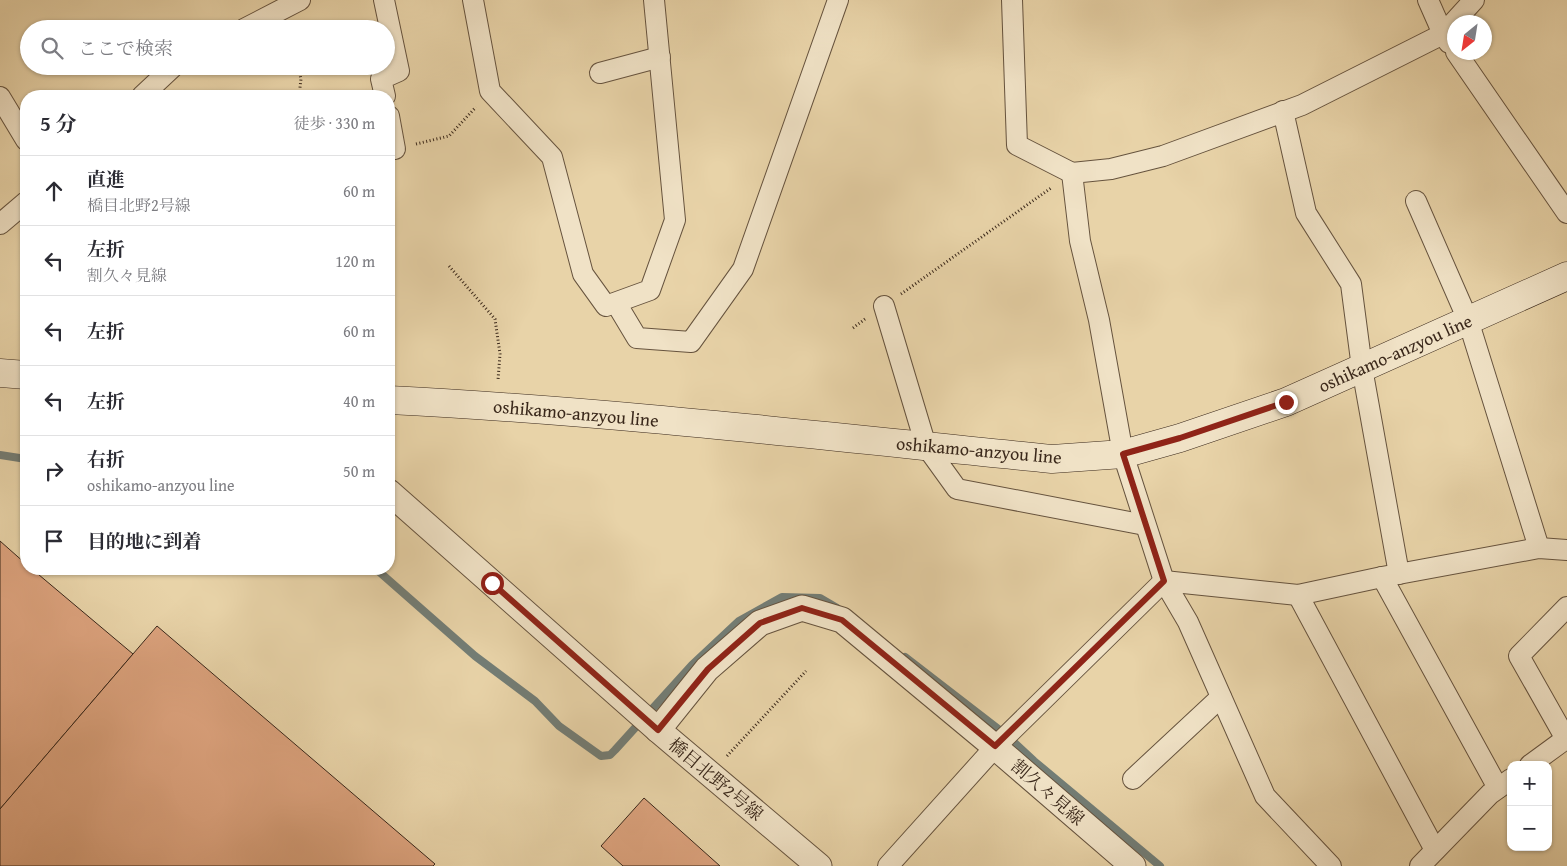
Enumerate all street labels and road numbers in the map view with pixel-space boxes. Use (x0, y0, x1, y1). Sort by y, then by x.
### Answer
street label: oshikamo-anzyou line (1314, 307, 1476, 399)
street label: oshikamo-anzyou line (492, 392, 660, 434)
street label: oshikamo-anzyou line (895, 429, 1063, 471)
street label: 橋目北野2号線 (663, 731, 769, 827)
street label: 割久々見線 (1005, 752, 1091, 832)

